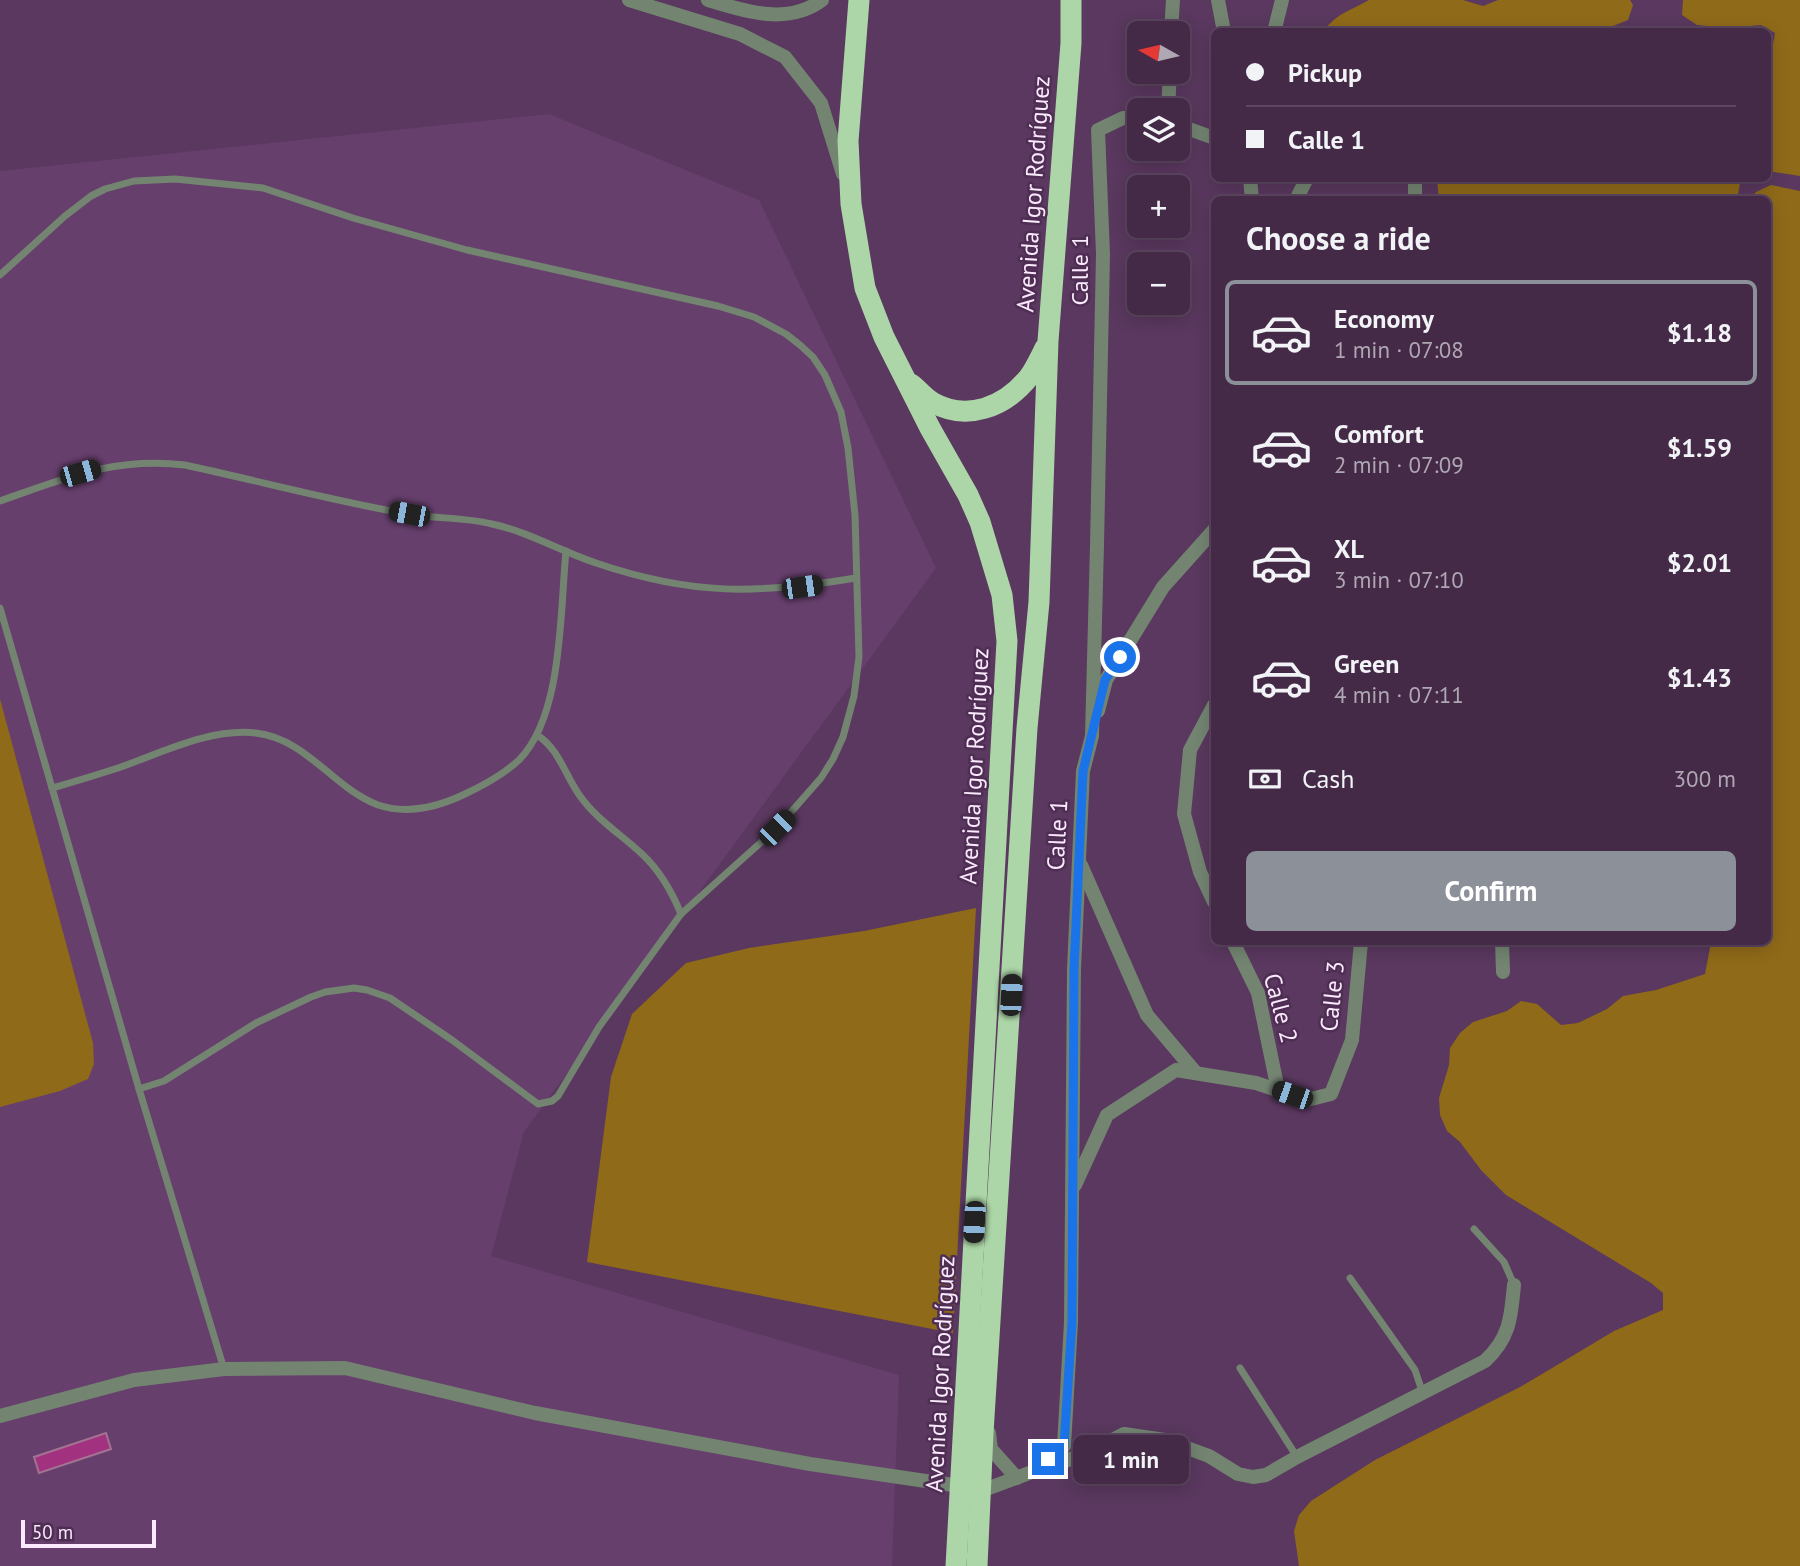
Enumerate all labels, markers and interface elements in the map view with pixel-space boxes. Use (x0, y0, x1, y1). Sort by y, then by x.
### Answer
north arrow (1127, 21, 1190, 84)
map controls (1127, 21, 1190, 315)
text: Pickup (1288, 56, 1362, 89)
street label: Avenida Igor Rodríguez (1009, 75, 1057, 313)
button: layers (1127, 98, 1190, 161)
text: Calle 1 (1288, 123, 1365, 156)
button: + (1127, 175, 1190, 238)
text: Choose a ride (1246, 217, 1431, 259)
street label: Calle 1 (1064, 235, 1095, 305)
button: − (1127, 252, 1190, 315)
icon: car (1250, 301, 1313, 364)
text: Economy (1334, 302, 1434, 335)
text: $1.18 (1667, 316, 1732, 349)
text: 1 min · 07:08 (1334, 335, 1464, 364)
icon: car (1250, 416, 1313, 479)
text: Comfort (1334, 417, 1424, 450)
text: $1.59 (1667, 431, 1732, 464)
text: 2 min · 07:09 (1334, 450, 1464, 479)
car (57, 457, 104, 489)
car (387, 500, 432, 528)
icon: car (1250, 531, 1313, 594)
text: XL (1334, 532, 1364, 565)
text: $2.01 (1667, 546, 1732, 579)
text: 3 min · 07:10 (1334, 565, 1464, 594)
car (780, 574, 825, 600)
route start (1104, 641, 1136, 673)
icon: car (1250, 646, 1313, 709)
street label: Avenida Igor Rodríguez (952, 647, 996, 885)
text: Green (1334, 647, 1399, 680)
text: $1.43 (1667, 661, 1732, 694)
text: 4 min · 07:11 (1334, 680, 1464, 709)
icon: cash (1246, 760, 1284, 798)
text: Cash (1302, 762, 1354, 795)
text: 300 m (1674, 764, 1736, 793)
street label: Calle 1 (1040, 799, 1074, 871)
car (755, 806, 800, 850)
button: Confirm (1246, 851, 1736, 931)
street label: Calle 3 (1313, 959, 1351, 1033)
street label: Calle 2 (1257, 970, 1305, 1046)
car (1000, 973, 1023, 1017)
car (1269, 1078, 1316, 1112)
car (963, 1200, 986, 1244)
street label: Avenida Igor Rodríguez (918, 1255, 962, 1493)
callout: 1 min (1072, 1434, 1188, 1484)
route end (1032, 1443, 1064, 1475)
text: 1 min (1103, 1445, 1159, 1474)
scale bar (21, 1517, 156, 1549)
text: 50 m (32, 1520, 73, 1544)

